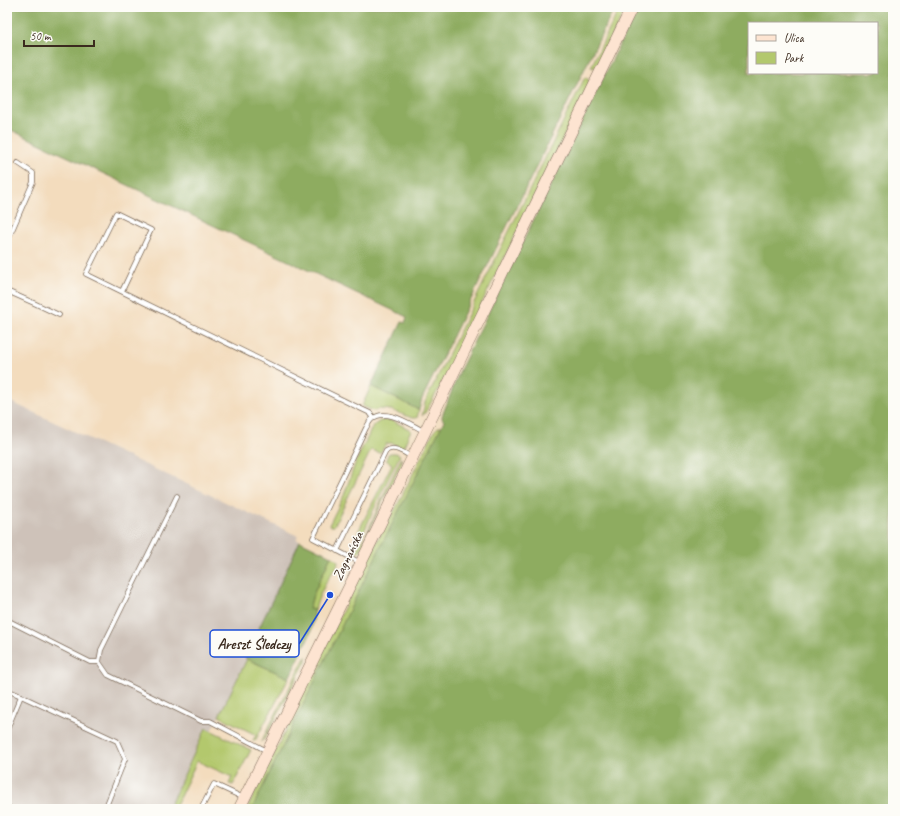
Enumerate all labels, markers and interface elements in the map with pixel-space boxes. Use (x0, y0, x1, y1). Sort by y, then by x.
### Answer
scale bar (24, 22, 94, 48)
legend (748, 22, 878, 74)
text: 50 m (30, 28, 52, 44)
text: Ulica (784, 30, 805, 46)
text: Park (784, 50, 805, 66)
street label: Zagnańska (329, 528, 367, 583)
callout: Areszt Śledczy (210, 630, 299, 657)
text: Areszt Śledczy (217, 635, 292, 654)

